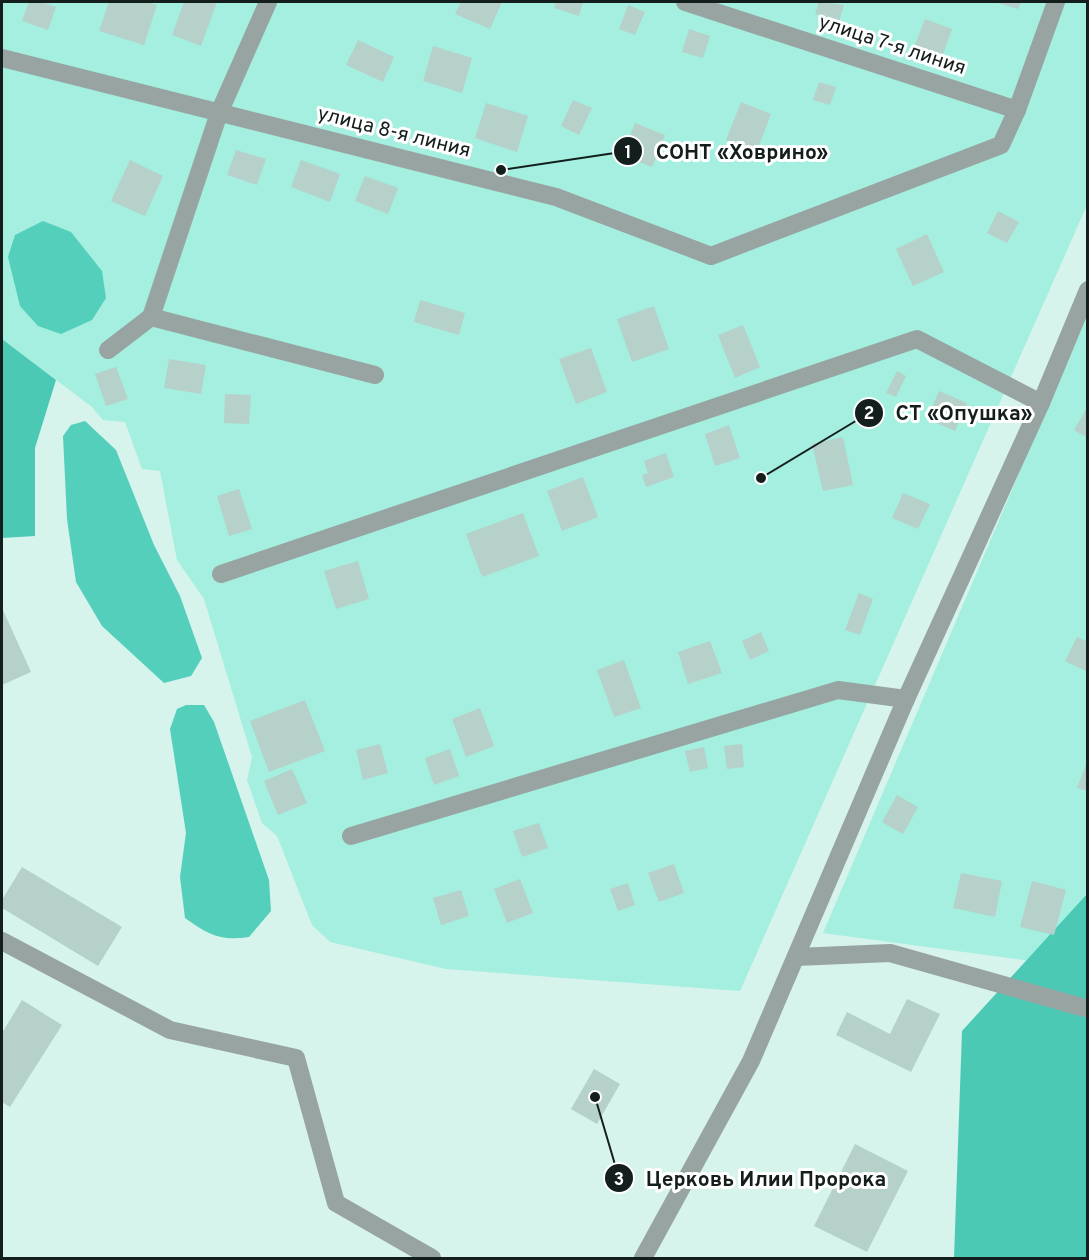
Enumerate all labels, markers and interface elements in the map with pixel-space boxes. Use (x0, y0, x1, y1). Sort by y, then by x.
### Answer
street label: улица 7-я линия (815, 10, 969, 82)
street label: улица 8-я линия (315, 101, 473, 165)
callout: СОНТ «Ховрино» (613, 132, 840, 171)
text: СОНТ «Ховрино» (656, 140, 829, 167)
text: 1 (624, 142, 632, 165)
callout: СТ «Опушка» (854, 393, 1045, 432)
text: СТ «Опушка» (896, 401, 1033, 428)
text: 2 (863, 403, 875, 426)
callout: Церковь Илии Пророка (604, 1159, 898, 1198)
text: Церковь Илии Пророка (646, 1167, 886, 1194)
text: 3 (614, 1169, 624, 1192)

